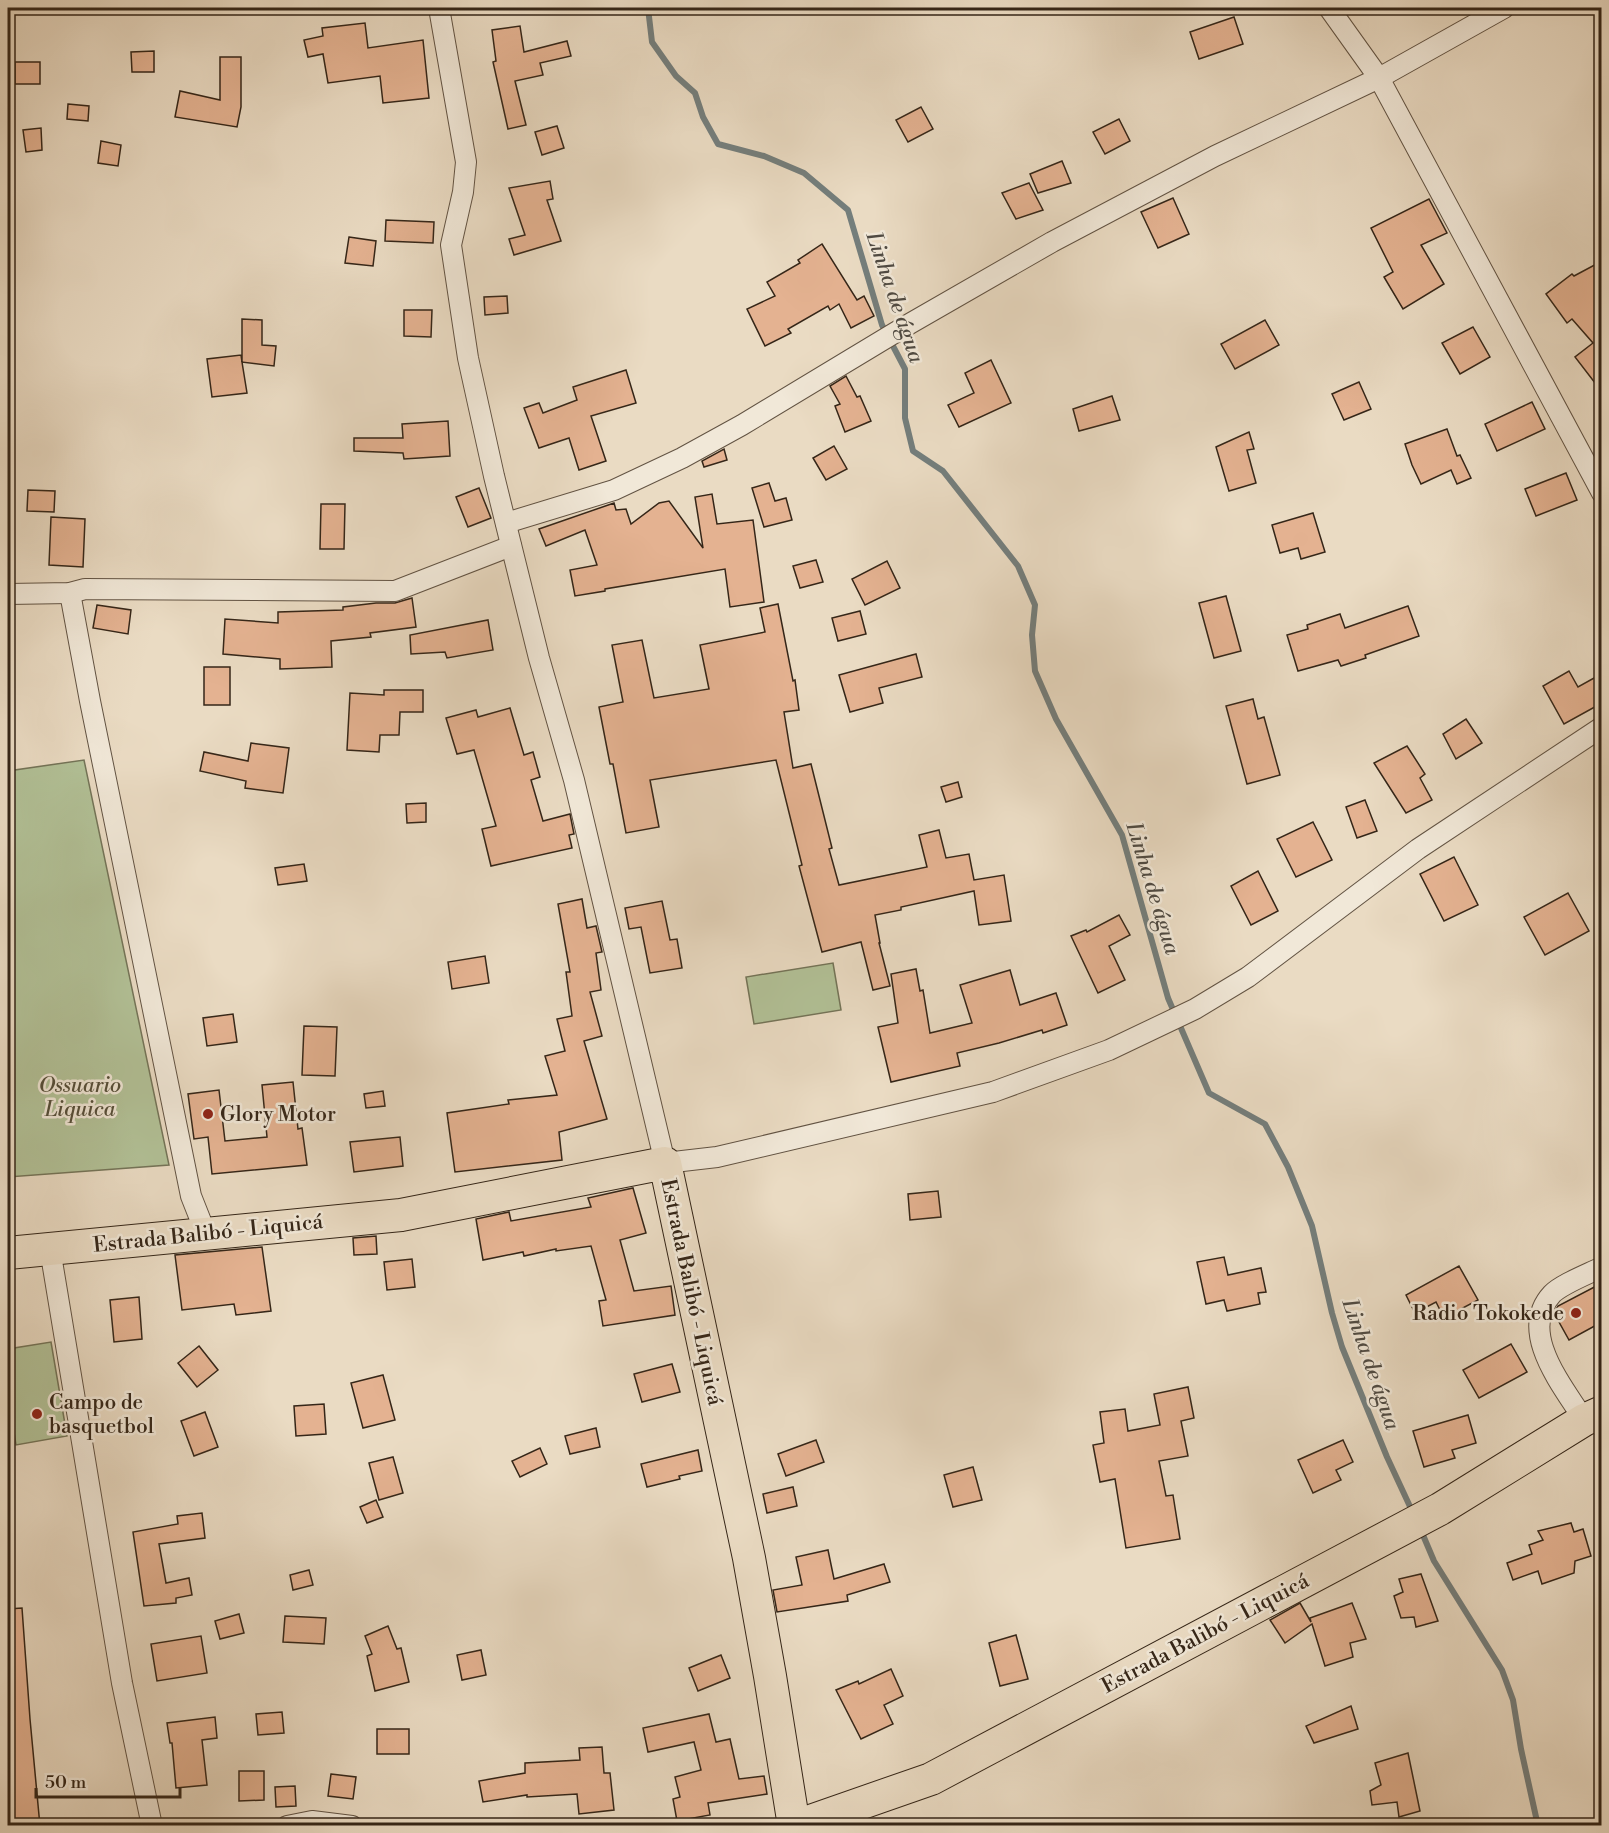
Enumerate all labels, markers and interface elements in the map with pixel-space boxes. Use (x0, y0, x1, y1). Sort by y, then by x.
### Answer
water label: Linha de água (859, 228, 930, 367)
water label: Linha de água (1119, 818, 1186, 959)
park label: Ossuario Liquica (39, 1073, 121, 1123)
place label: Glory Motor (220, 1102, 336, 1128)
marker: Glory Motor (201, 1107, 215, 1121)
street label: Estrada Balibó - Liquicá (654, 1177, 728, 1408)
street label: Estrada Balibó - Liquicá (92, 1209, 325, 1259)
water label: Linha de água (1335, 1295, 1406, 1434)
place label: Radio Tokokede (1412, 1301, 1564, 1327)
marker: Radio Tokokede (1569, 1306, 1583, 1320)
place label: Campo de basquetbol (49, 1390, 154, 1440)
marker: Campo de basquetbol (30, 1407, 44, 1421)
street label: Estrada Balibó - Liquicá (1097, 1568, 1314, 1700)
scale bar (36, 1761, 180, 1799)
text: 50 m (45, 1771, 87, 1794)

